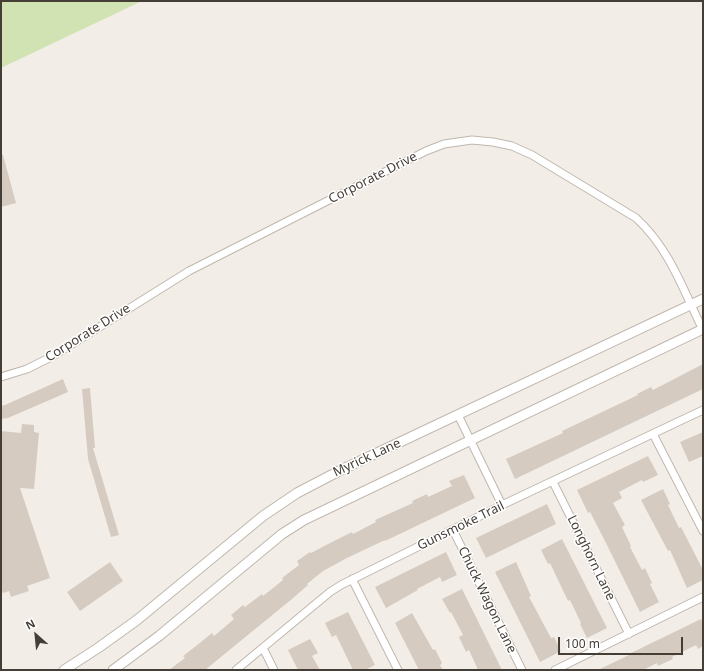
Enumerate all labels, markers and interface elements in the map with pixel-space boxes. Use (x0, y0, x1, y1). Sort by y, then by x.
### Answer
street label: Corporate Drive (326, 149, 420, 207)
street label: Corporate Drive (43, 301, 133, 365)
street label: Myrick Lane (331, 435, 403, 481)
street label: Gunsmoke Trail (415, 498, 507, 554)
street label: Longhorn Lane (564, 513, 618, 603)
street label: Chuck Wagon Lane (454, 544, 520, 656)
north arrow (16, 615, 56, 655)
text: N (23, 615, 38, 633)
scale bar (560, 629, 685, 655)
text: 100 m (565, 635, 600, 652)

